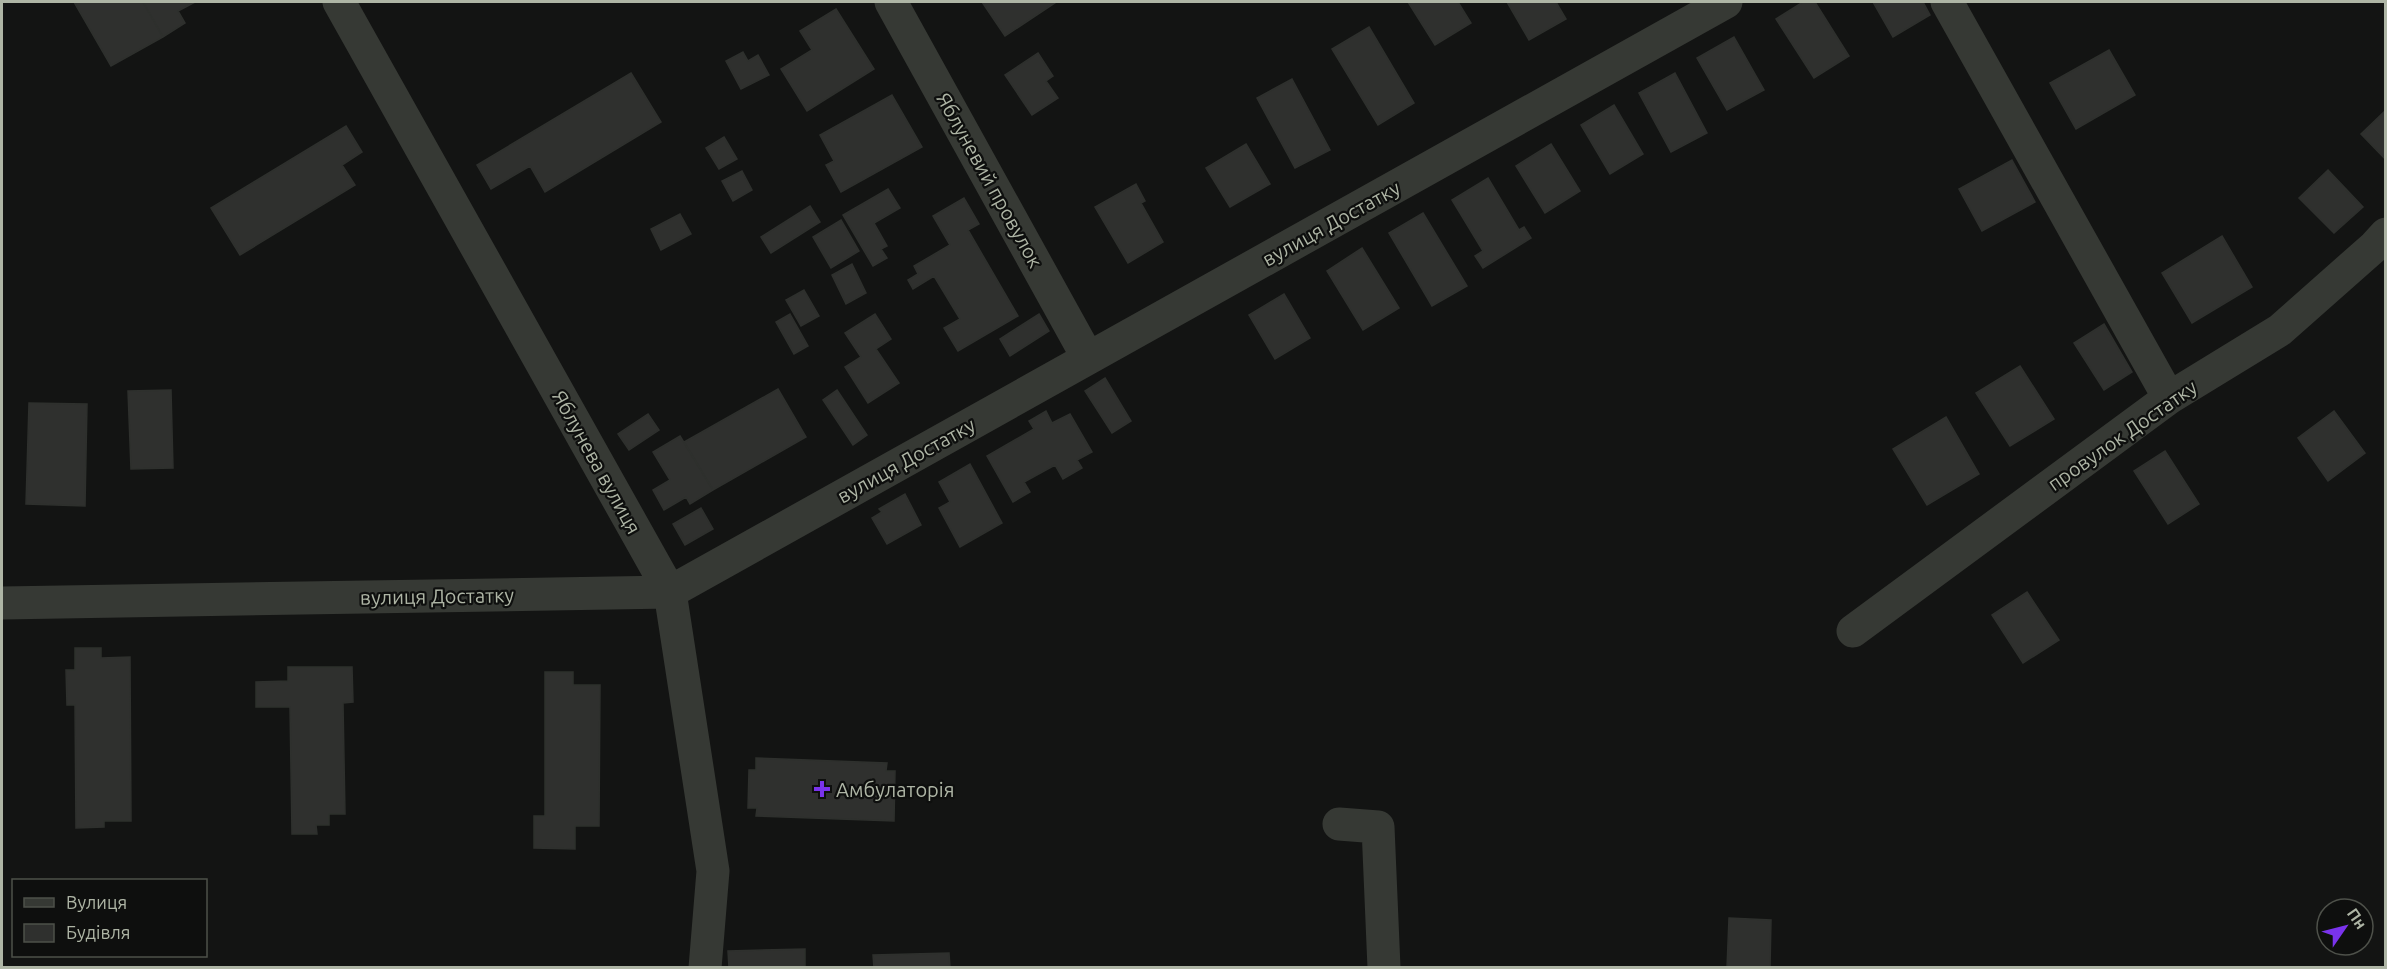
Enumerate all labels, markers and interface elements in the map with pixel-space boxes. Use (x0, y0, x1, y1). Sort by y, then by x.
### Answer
street label: Яблуневий провулок (932, 89, 1048, 271)
street label: вулиця Достатку (1258, 175, 1404, 270)
street label: провулок Достатку (2043, 375, 2201, 495)
street label: Яблунева вулиця (548, 386, 646, 538)
street label: вулиця Достатку (833, 412, 979, 507)
street label: вулиця Достатку (360, 583, 515, 609)
place label: Амбулаторія (836, 778, 954, 801)
marker: Амбулаторія (813, 780, 831, 798)
legend (12, 879, 207, 957)
text: Вулиця (66, 892, 127, 912)
north arrow (2315, 897, 2375, 957)
text: Пн (2344, 905, 2371, 932)
text: Будівля (66, 922, 131, 942)

